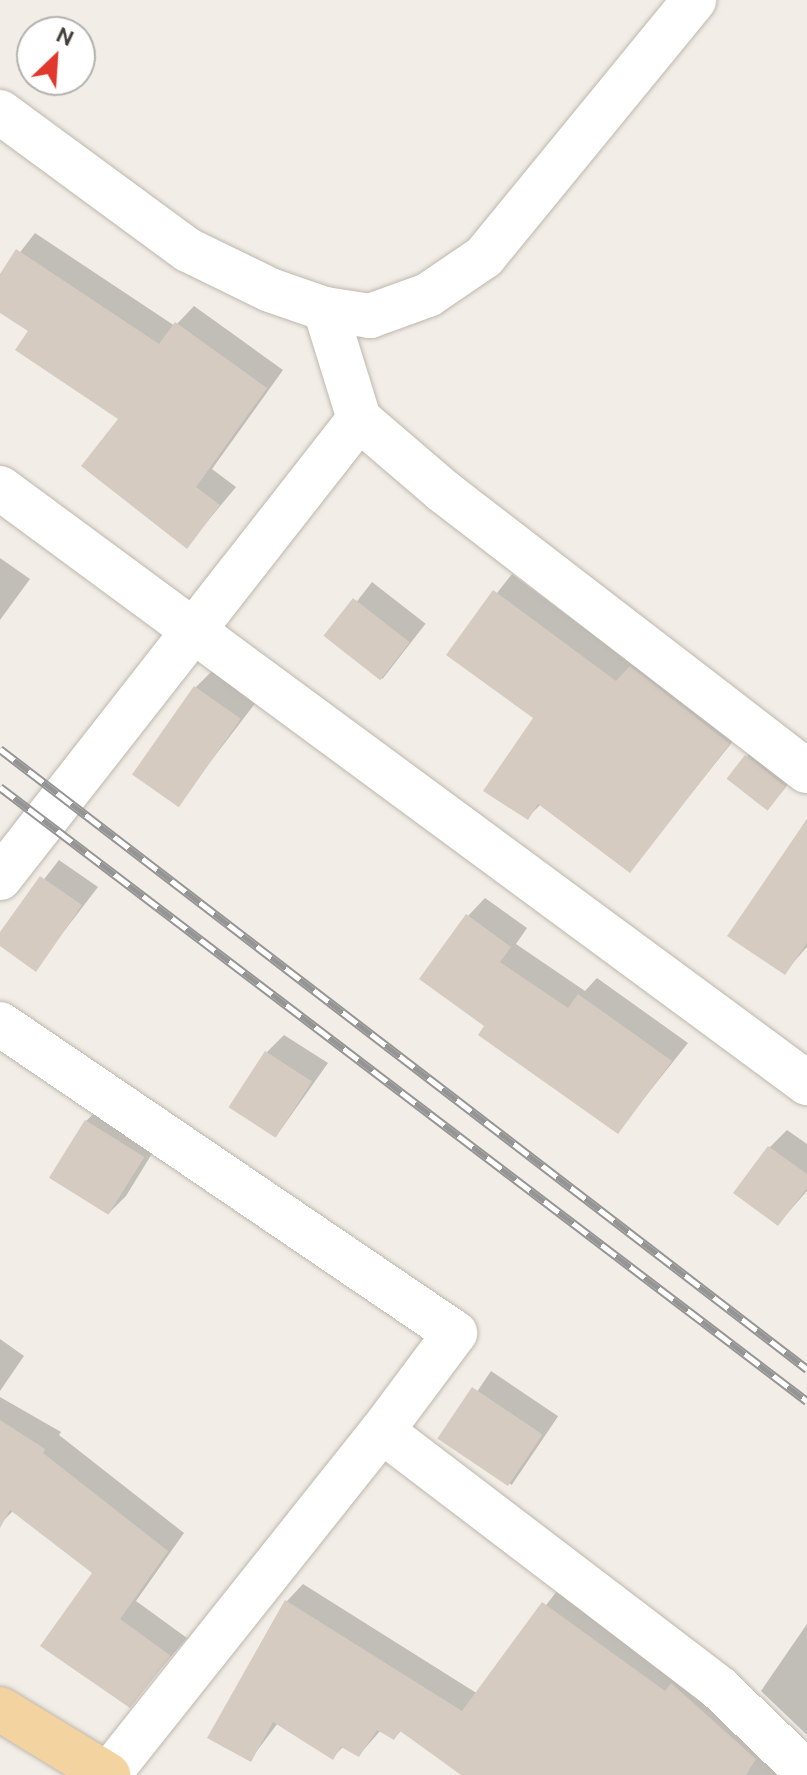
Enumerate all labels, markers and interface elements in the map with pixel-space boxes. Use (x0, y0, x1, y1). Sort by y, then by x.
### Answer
north arrow (16, 16, 96, 96)
text: N (53, 21, 78, 50)

